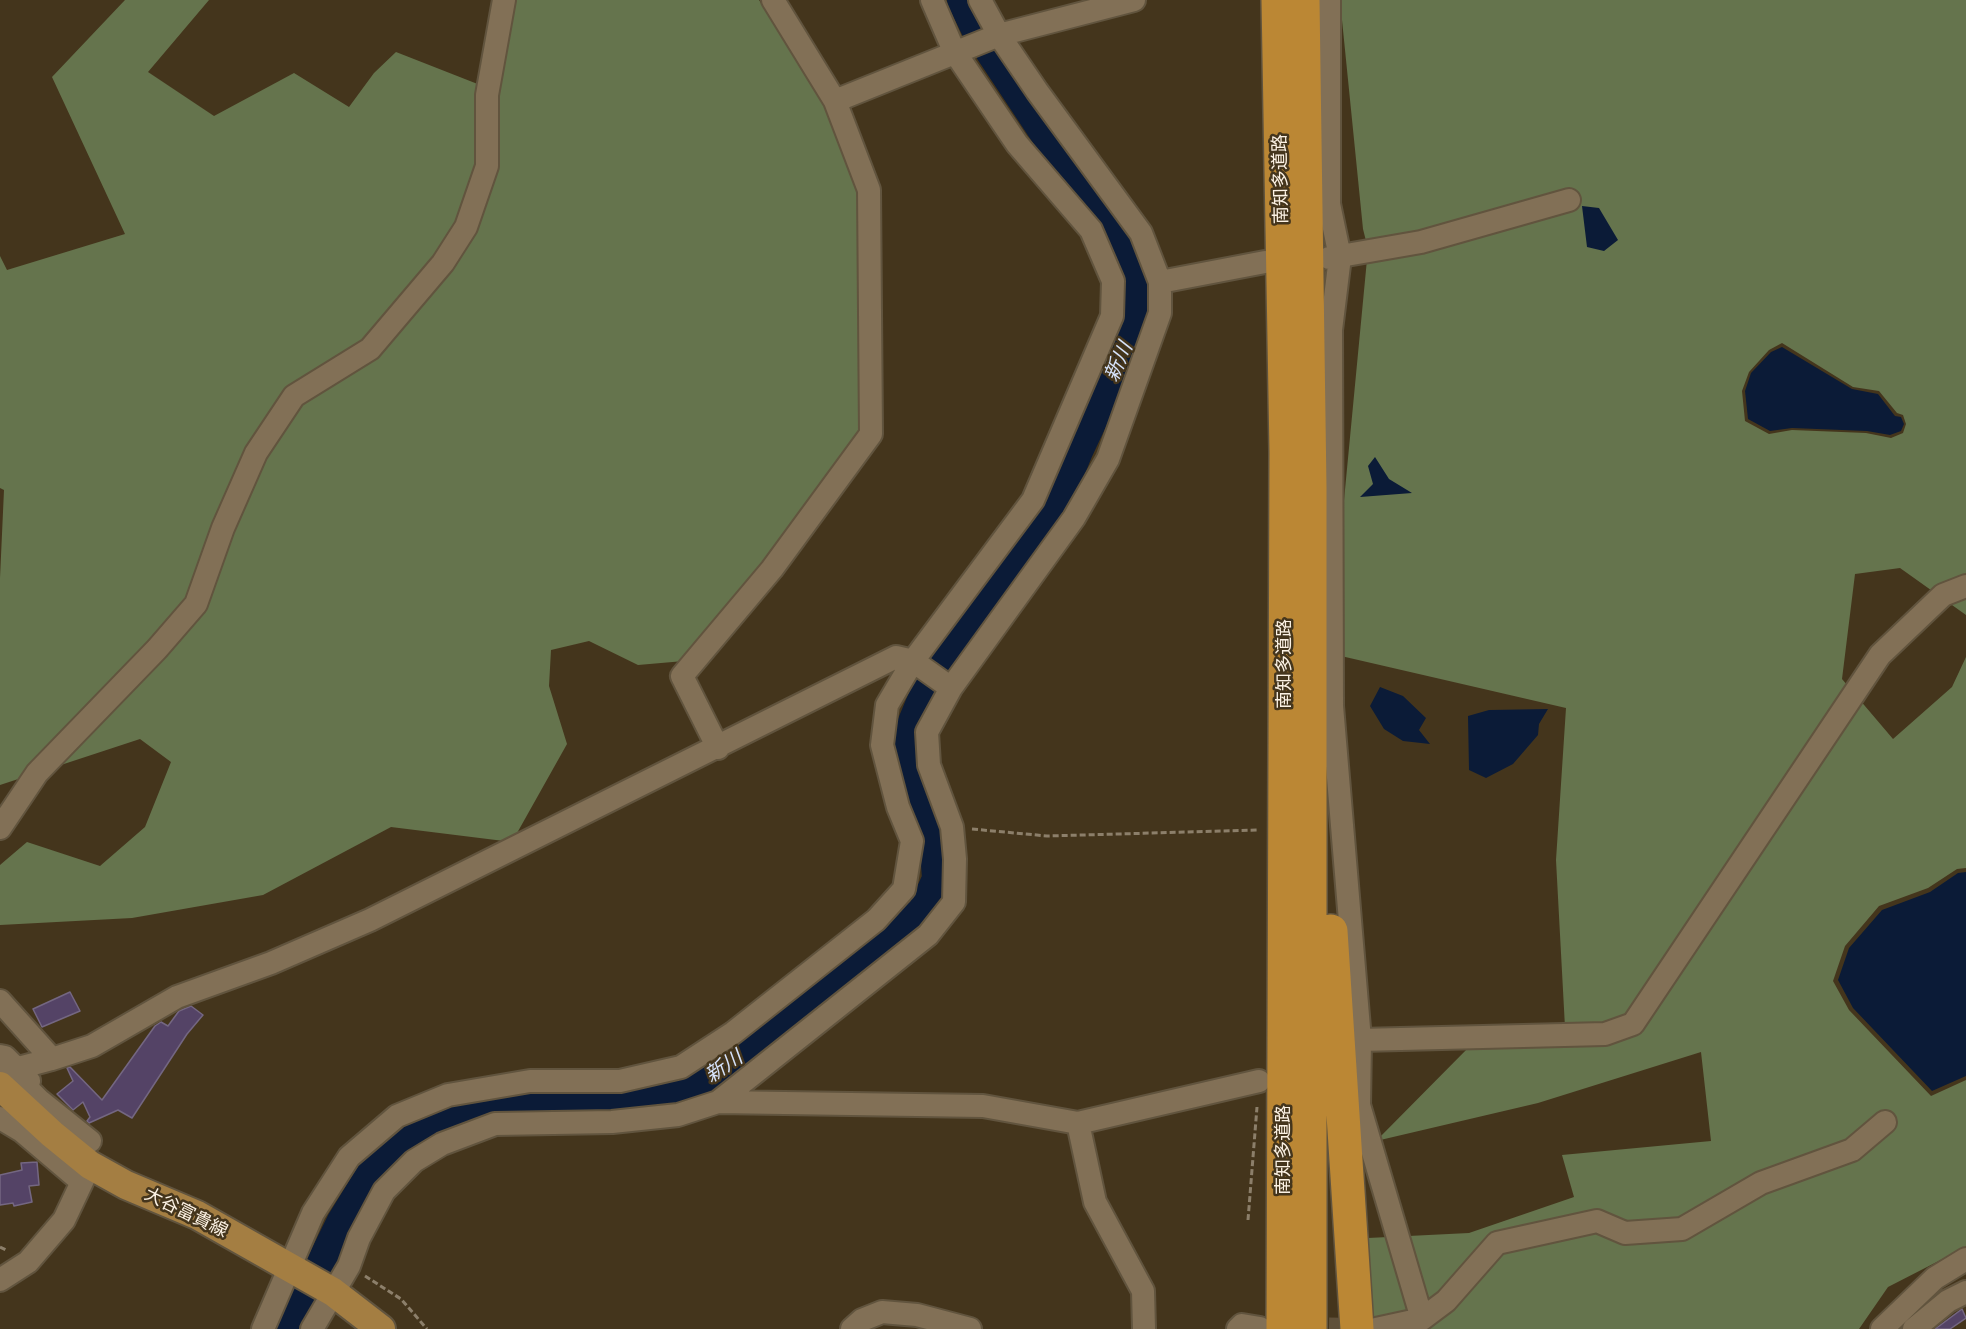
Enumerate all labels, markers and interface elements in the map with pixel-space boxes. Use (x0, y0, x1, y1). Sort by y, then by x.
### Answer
street label: 南知多道路 (1269, 134, 1293, 224)
water label: 新川 (1100, 339, 1138, 385)
street label: 南知多道路 (1274, 619, 1296, 709)
water label: 新川 (701, 1046, 747, 1088)
street label: 南知多道路 (1273, 1105, 1295, 1195)
street label: 大谷富貴線 (141, 1184, 231, 1242)

